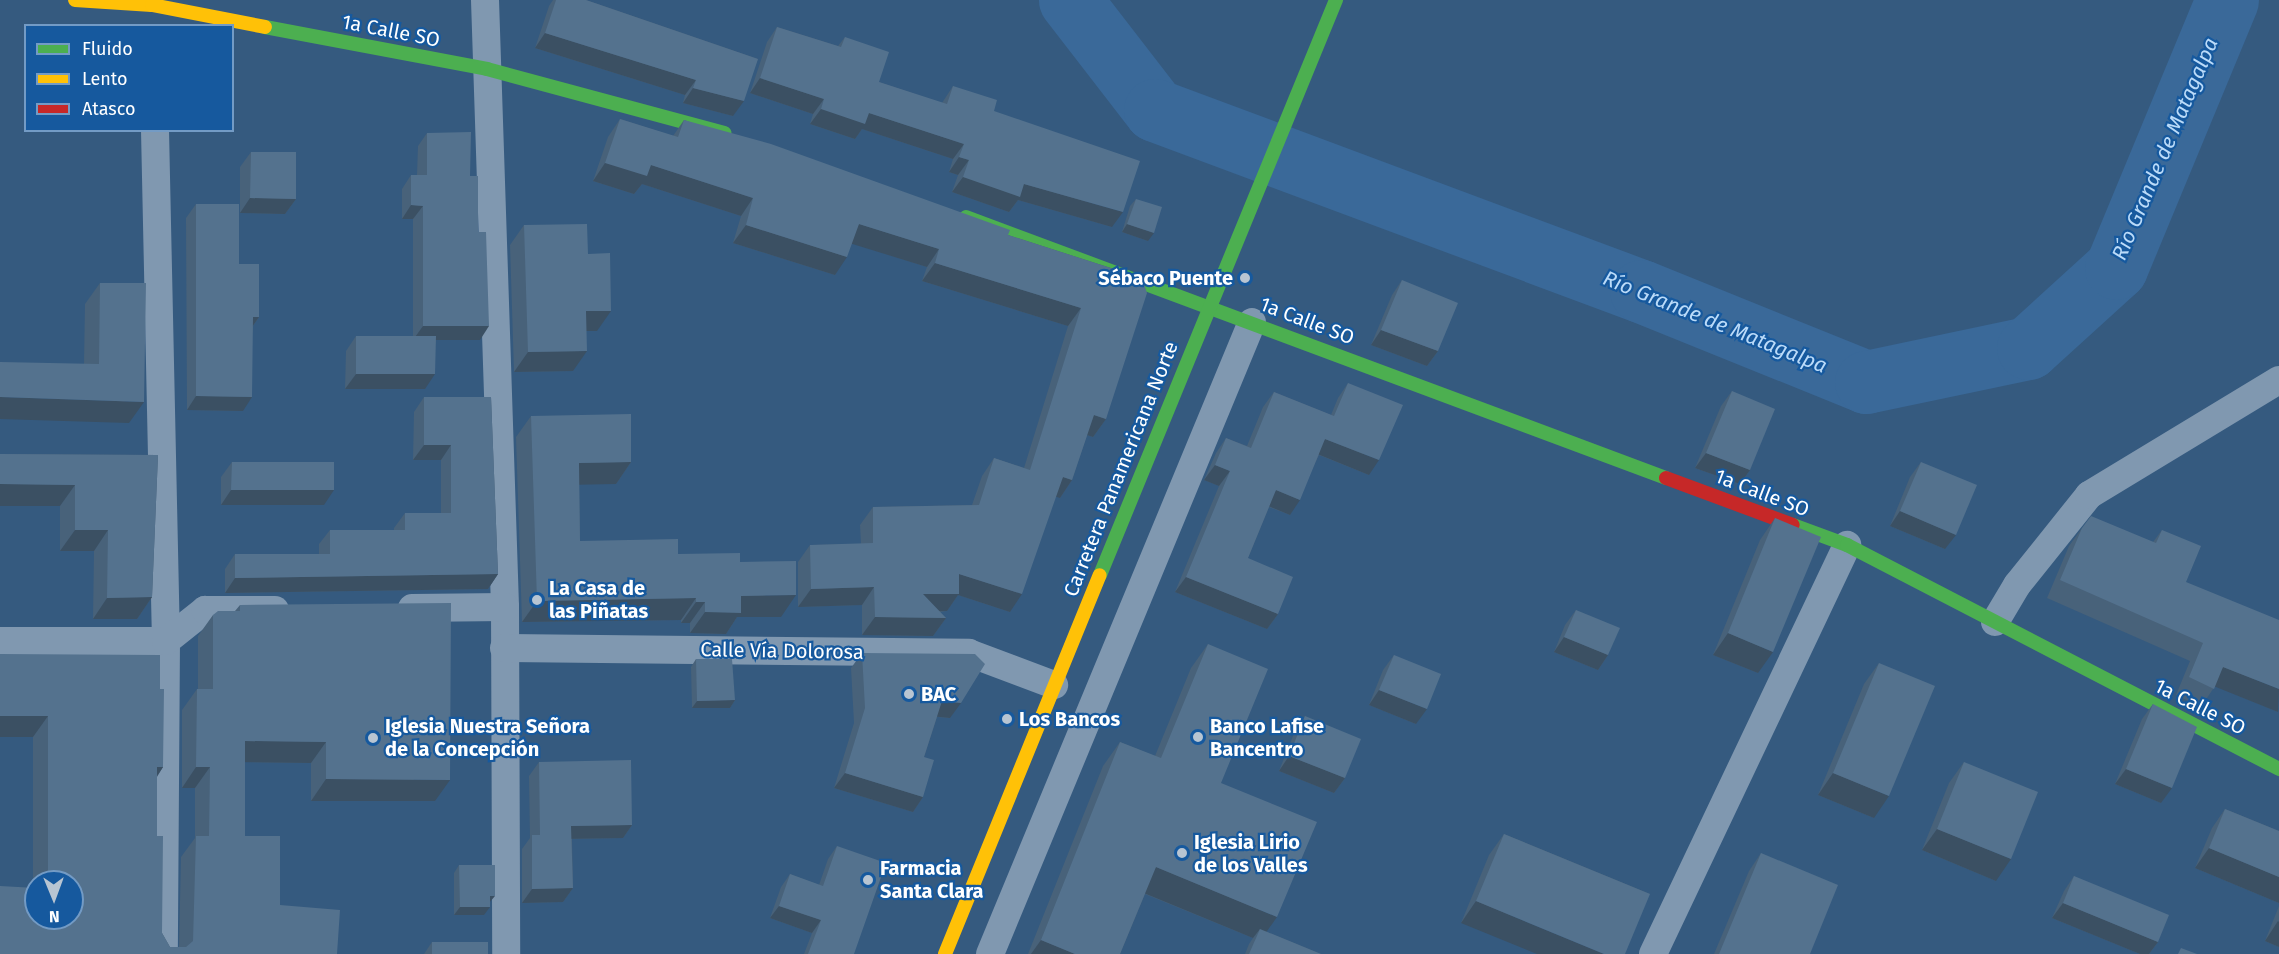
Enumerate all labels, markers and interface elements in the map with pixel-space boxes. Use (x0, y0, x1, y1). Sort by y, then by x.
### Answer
street label: 1a Calle SO (340, 10, 442, 52)
legend (24, 24, 234, 132)
water label: Río Grande de Matagalpa (2107, 34, 2223, 264)
text: Fluido (82, 38, 133, 60)
text: Lento (82, 68, 128, 90)
text: Atasco (82, 98, 135, 120)
water label: Río Grande de Matagalpa (1599, 265, 1831, 379)
place label: Sébaco Puente (1098, 266, 1233, 290)
marker: Sébaco Puente (1238, 271, 1252, 285)
street label: 1a Calle SO (1256, 292, 1358, 350)
street label: Carretera Panamericana Norte (1059, 338, 1183, 600)
street label: 1a Calle SO (1711, 464, 1813, 522)
place label: La Casa de las Piñatas (549, 576, 648, 623)
marker: La Casa de las Piñatas (530, 593, 544, 607)
street label: Calle Vía Dolorosa (700, 638, 864, 664)
street label: 1a Calle SO (2150, 674, 2250, 740)
place label: BAC (921, 682, 956, 706)
marker: BAC (902, 687, 916, 701)
place label: Los Bancos (1019, 707, 1120, 731)
marker: Los Bancos (1000, 712, 1014, 726)
place label: Iglesia Nuestra Señora de la Concepción (385, 714, 590, 761)
place label: Banco Lafise Bancentro (1210, 714, 1324, 761)
marker: Banco Lafise Bancentro (1191, 730, 1205, 744)
marker: Iglesia Nuestra Señora de la Concepción (366, 731, 380, 745)
place label: Iglesia Lirio de los Valles (1194, 830, 1308, 877)
marker: Iglesia Lirio de los Valles (1175, 846, 1189, 860)
place label: Farmacia Santa Clara (880, 856, 983, 903)
north arrow (24, 870, 84, 930)
marker: Farmacia Santa Clara (861, 873, 875, 887)
text: N (49, 907, 60, 926)

